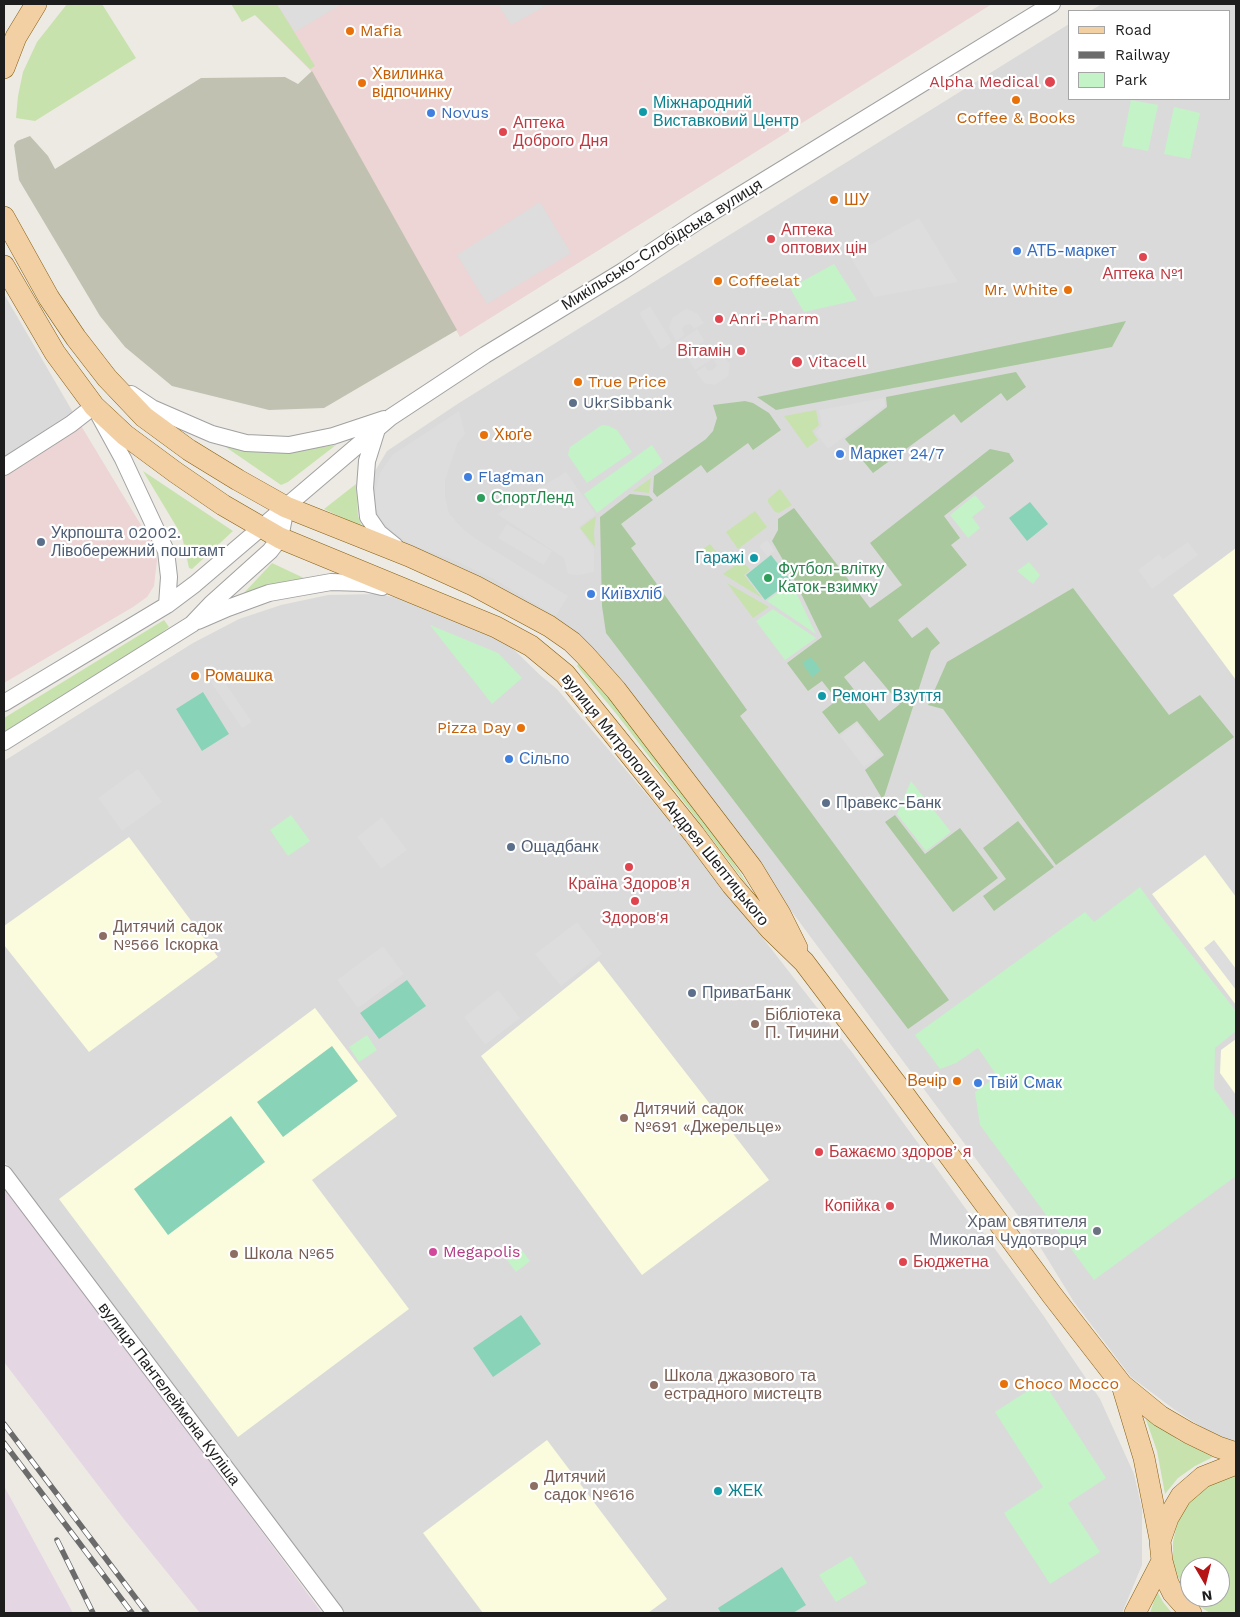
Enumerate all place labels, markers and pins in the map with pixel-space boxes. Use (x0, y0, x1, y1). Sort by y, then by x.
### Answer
place label: Mafia (360, 21, 402, 41)
marker: Mafia (344, 25, 356, 37)
place label: Хвилинка відпочинку (372, 64, 452, 102)
place label: Alpha Medical (929, 72, 1039, 92)
marker: Alpha Medical (1043, 75, 1057, 89)
marker: Хвилинка відпочинку (356, 77, 368, 89)
place label: Міжнародний Виставковий Центр (653, 93, 799, 131)
marker: Coffee & Books (1010, 94, 1022, 106)
place label: Novus (441, 103, 489, 123)
marker: Міжнародний Виставковий Центр (637, 106, 649, 118)
marker: Novus (425, 107, 437, 119)
place label: Coffee & Books (956, 108, 1076, 128)
place label: Аптека Доброго Дня (513, 113, 608, 151)
marker: Аптека Доброго Дня (497, 126, 509, 138)
place label: ШУ (844, 190, 869, 210)
marker: ШУ (828, 194, 840, 206)
place label: Аптека оптових цін (781, 220, 867, 258)
marker: Аптека оптових цін (765, 233, 777, 245)
place label: АТБ-маркет (1027, 241, 1117, 261)
marker: АТБ-маркет (1011, 245, 1023, 257)
marker: Аптека №1 (1137, 251, 1149, 263)
place label: Аптека №1 (1103, 264, 1183, 284)
place label: Coffeelat (728, 271, 800, 291)
marker: Coffeelat (712, 275, 724, 287)
place label: Mr. White (984, 280, 1058, 300)
marker: Mr. White (1062, 284, 1074, 296)
place label: Anri-Pharm (729, 309, 819, 329)
marker: Anri-Pharm (713, 313, 725, 325)
place label: Вітамін (677, 341, 731, 361)
marker: Вітамін (735, 345, 747, 357)
place label: Vitacell (808, 352, 866, 372)
marker: Vitacell (790, 355, 804, 369)
place label: True Price (588, 372, 666, 392)
marker: True Price (572, 376, 584, 388)
place label: UkrSibbank (583, 393, 672, 413)
marker: UkrSibbank (567, 397, 579, 409)
place label: Хюґе (494, 425, 532, 445)
marker: Хюґе (478, 429, 490, 441)
place label: Маркет 24/7 (850, 444, 944, 464)
marker: Маркет 24/7 (834, 448, 846, 460)
place label: Flagman (478, 467, 544, 487)
marker: Flagman (462, 471, 474, 483)
place label: СпортЛенд (491, 488, 574, 508)
marker: СпортЛенд (475, 492, 487, 504)
place label: Укрпошта 02002. Лівобережний поштамт (51, 523, 225, 561)
marker: Укрпошта 02002. Лівобережний поштамт (35, 536, 47, 548)
place label: Гаражі (695, 548, 744, 568)
marker: Гаражі (748, 552, 760, 564)
place label: Футбол-влітку Каток-взимку (778, 559, 884, 597)
marker: Футбол-влітку Каток-взимку (762, 572, 774, 584)
place label: Київхліб (601, 584, 662, 604)
marker: Київхліб (585, 588, 597, 600)
place label: Ромашка (205, 666, 273, 686)
marker: Ромашка (189, 670, 201, 682)
place label: Ремонт Взуття (832, 686, 942, 706)
marker: Ремонт Взуття (816, 690, 828, 702)
place label: Pizza Day (437, 718, 511, 738)
marker: Pizza Day (515, 722, 527, 734)
place label: Сільпо (519, 749, 569, 769)
marker: Сільпо (503, 753, 515, 765)
place label: Правекс-Банк (836, 793, 941, 813)
marker: Правекс-Банк (820, 797, 832, 809)
place label: Ощадбанк (521, 837, 598, 857)
marker: Ощадбанк (505, 841, 517, 853)
marker: Країна Здоров'я (623, 861, 635, 873)
place label: Країна Здоров'я (568, 874, 690, 894)
marker: Здоров'я (629, 895, 641, 907)
place label: Здоров'я (602, 908, 668, 928)
place label: Дитячий садок №566 Іскорка (113, 917, 223, 955)
marker: Дитячий садок №566 Іскорка (97, 930, 109, 942)
place label: ПриватБанк (702, 983, 791, 1003)
marker: ПриватБанк (686, 987, 698, 999)
place label: Бібліотека П. Тичини (765, 1005, 841, 1043)
marker: Бібліотека П. Тичини (749, 1018, 761, 1030)
place label: Вечір (907, 1071, 947, 1091)
place label: Твій Смак (988, 1073, 1062, 1093)
marker: Вечір (951, 1075, 963, 1087)
marker: Твій Смак (972, 1077, 984, 1089)
place label: Дитячий садок №691 «Джерельце» (634, 1099, 782, 1137)
marker: Дитячий садок №691 «Джерельце» (618, 1112, 630, 1124)
place label: Бажаємо здоровʼя (829, 1142, 971, 1162)
marker: Бажаємо здоровʼя (813, 1146, 825, 1158)
place label: Копійка (824, 1196, 880, 1216)
marker: Копійка (884, 1200, 896, 1212)
place label: Храм святителя Миколая Чудотворця (929, 1212, 1087, 1250)
marker: Храм святителя Миколая Чудотворця (1091, 1225, 1103, 1237)
place label: Megapolis (443, 1242, 521, 1262)
place label: Школа №65 (244, 1244, 335, 1264)
marker: Megapolis (427, 1246, 439, 1258)
marker: Школа №65 (228, 1248, 240, 1260)
place label: Бюджетна (913, 1252, 989, 1272)
marker: Бюджетна (897, 1256, 909, 1268)
place label: Школа джазового та естрадного мистецтв (664, 1366, 822, 1404)
place label: Choco Mocco (1014, 1374, 1119, 1394)
marker: Choco Mocco (998, 1378, 1010, 1390)
marker: Школа джазового та естрадного мистецтв (648, 1379, 660, 1391)
place label: Дитячий садок №616 (544, 1467, 635, 1505)
marker: Дитячий садок №616 (528, 1480, 540, 1492)
place label: ЖЕК (728, 1481, 763, 1501)
marker: ЖЕК (712, 1485, 724, 1497)

